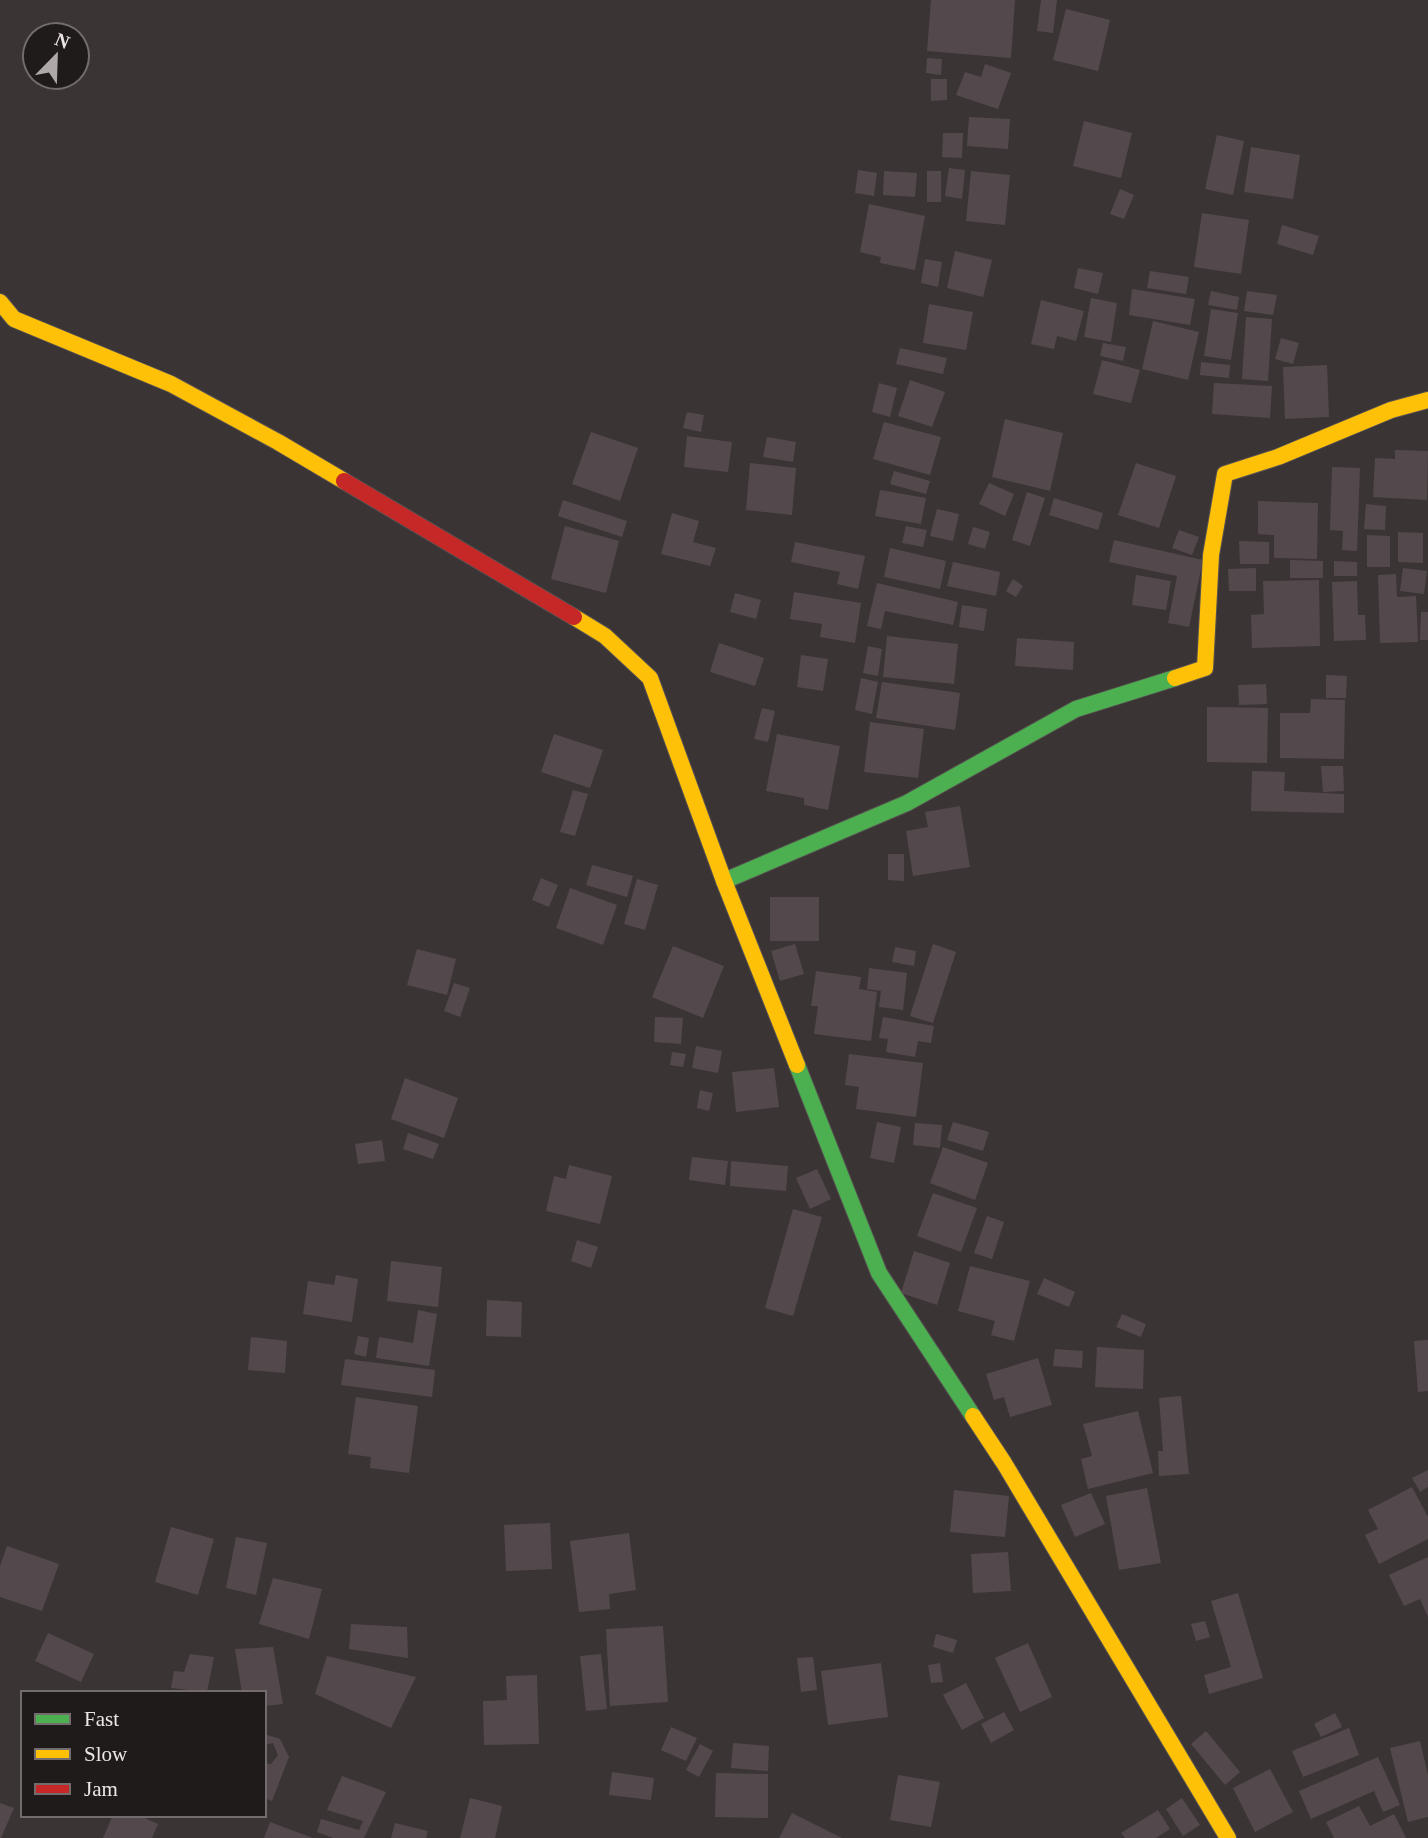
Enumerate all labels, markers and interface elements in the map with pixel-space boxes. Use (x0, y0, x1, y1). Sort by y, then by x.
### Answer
north arrow (21, 21, 91, 91)
text: N (52, 28, 73, 53)
legend (21, 1691, 266, 1817)
text: Fast (84, 1707, 119, 1731)
text: Slow (84, 1742, 128, 1766)
text: Jam (84, 1777, 118, 1801)

